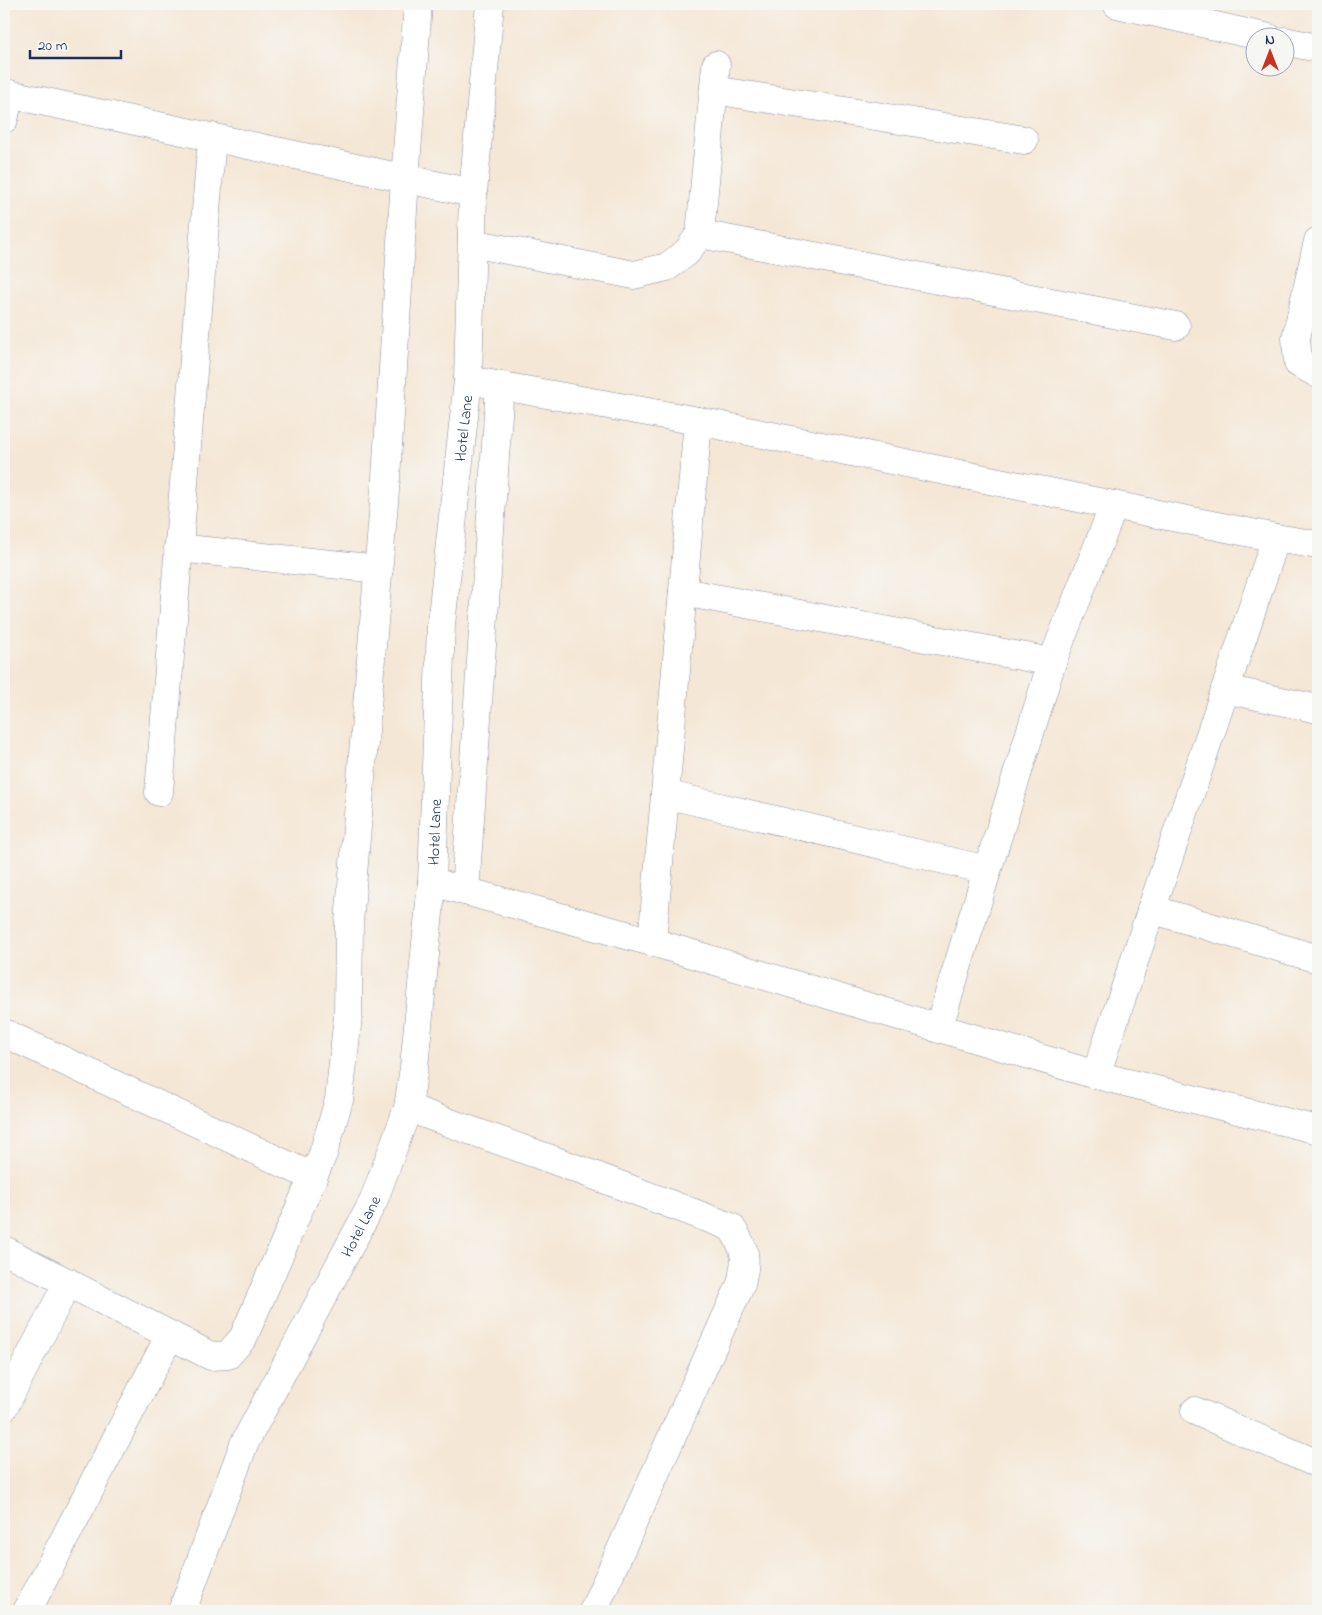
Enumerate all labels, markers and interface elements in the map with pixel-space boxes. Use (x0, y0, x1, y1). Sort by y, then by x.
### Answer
scale bar (30, 28, 121, 60)
north arrow (1244, 28, 1294, 78)
text: N (1265, 30, 1275, 51)
text: 20 m (38, 35, 68, 57)
street label: Hotel Lane (449, 393, 480, 463)
street label: Hotel Lane (423, 798, 449, 866)
street label: Hotel Lane (336, 1192, 388, 1262)

